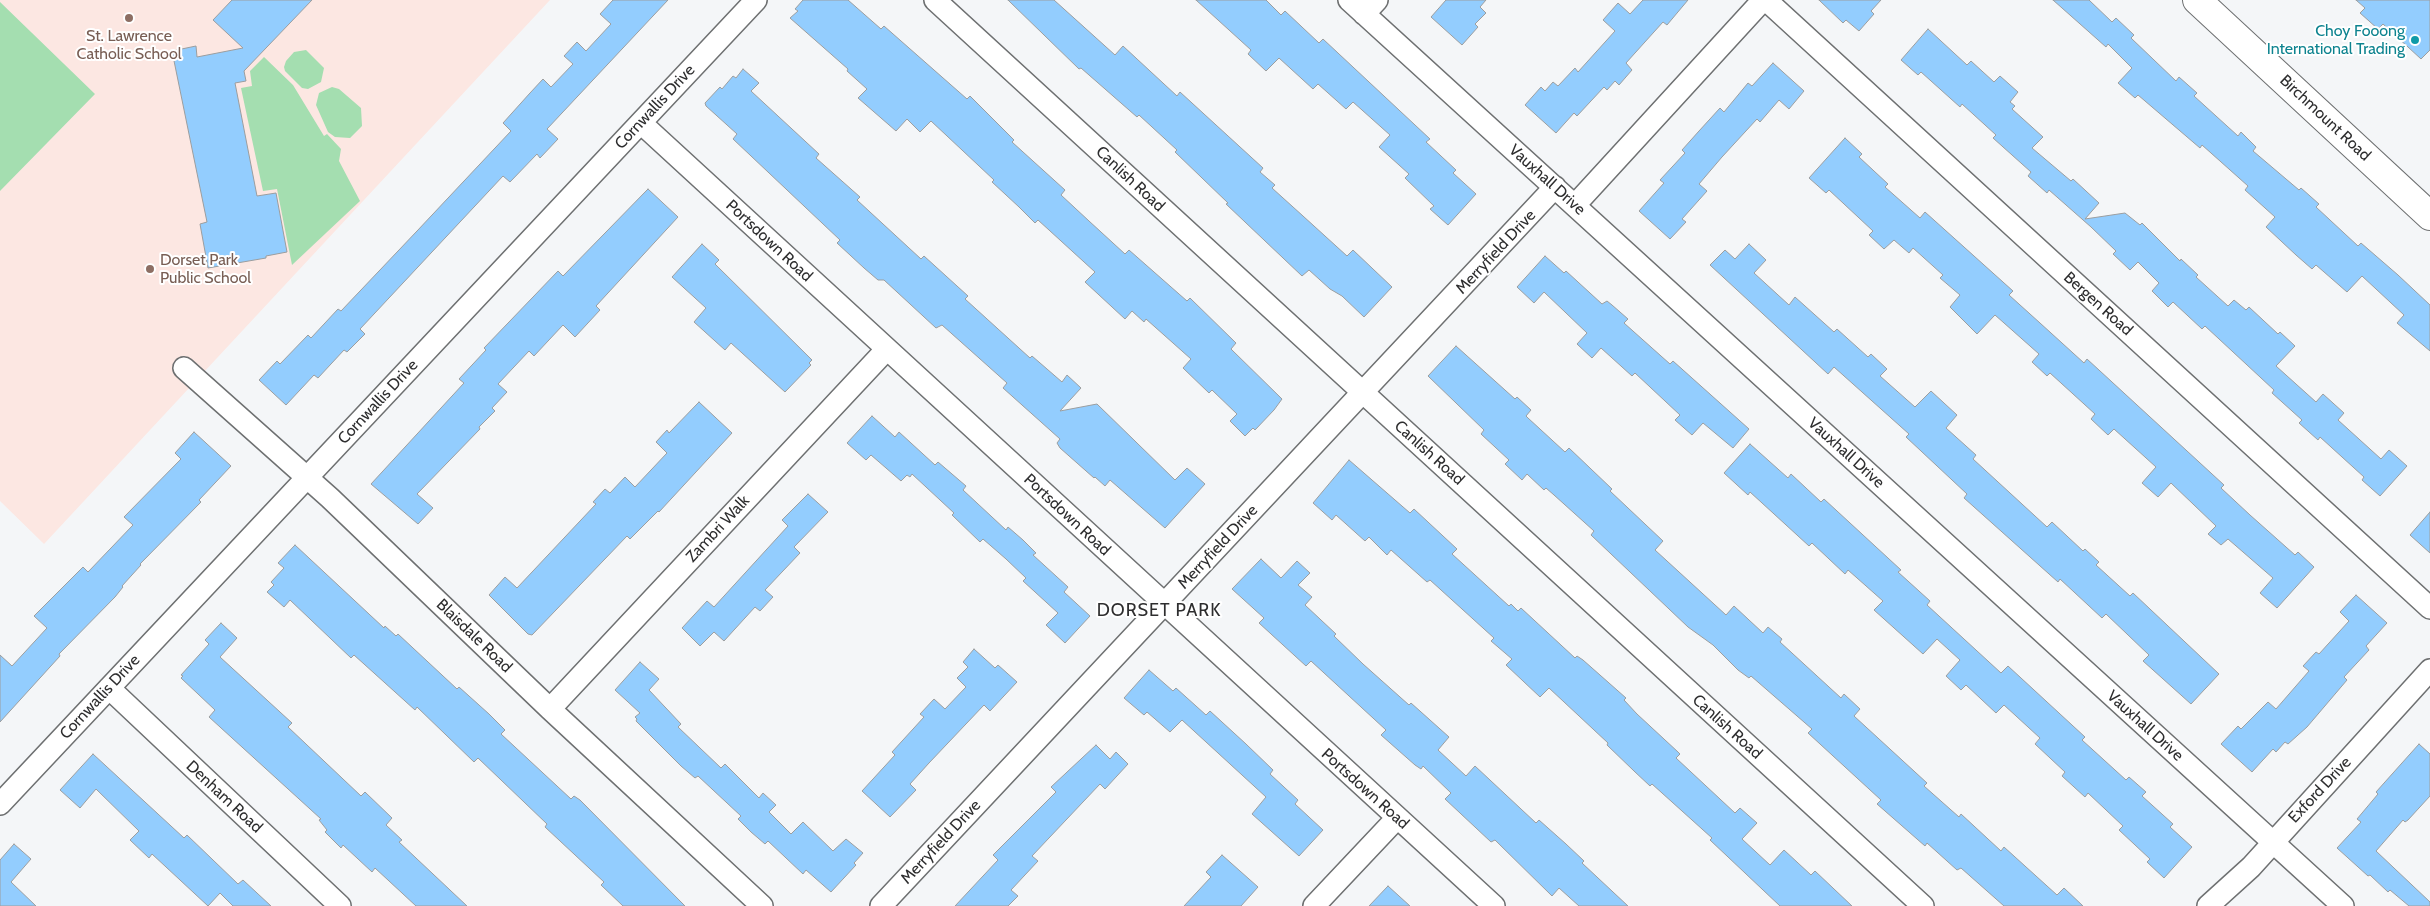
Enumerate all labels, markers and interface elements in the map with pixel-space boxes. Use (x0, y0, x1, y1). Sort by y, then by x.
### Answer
marker: St. Lawrence Catholic School (123, 12, 135, 24)
place label: Choy Fooong International Trading (2267, 21, 2405, 59)
place label: St. Lawrence Catholic School (77, 26, 181, 64)
marker: Choy Fooong International Trading (2409, 34, 2421, 46)
street label: Cornwallis Drive (611, 61, 699, 153)
street label: Birchmount Road (2276, 71, 2374, 165)
street label: Vauxhall Drive (1505, 141, 1589, 219)
street label: Canlish Road (1092, 142, 1168, 216)
street label: Portsdown Road (722, 196, 816, 286)
street label: Merryfield Drive (1452, 206, 1540, 298)
place label: Dorset Park Public School (160, 250, 251, 288)
marker: Dorset Park Public School (144, 263, 156, 275)
street label: Bergen Road (2060, 268, 2136, 340)
street label: Cornwallis Drive (334, 356, 422, 448)
street label: Vauxhall Drive (1804, 414, 1888, 492)
street label: Canlish Road (1390, 417, 1468, 489)
street label: Portsdown Road (1020, 470, 1114, 560)
street label: Zambri Walk (682, 492, 754, 566)
street label: Merryfield Drive (1174, 501, 1262, 593)
street label: Blaisdale Road (432, 595, 516, 677)
district label: DORSET PARK (1095, 600, 1223, 622)
street label: Cornwallis Drive (56, 651, 144, 743)
street label: Vauxhall Drive (2103, 687, 2187, 765)
street label: Canlish Road (1688, 691, 1766, 763)
street label: Portsdown Road (1317, 745, 1413, 833)
street label: Exford Drive (2284, 753, 2356, 827)
street label: Denham Road (182, 757, 266, 837)
street label: Merryfield Drive (897, 796, 985, 888)

